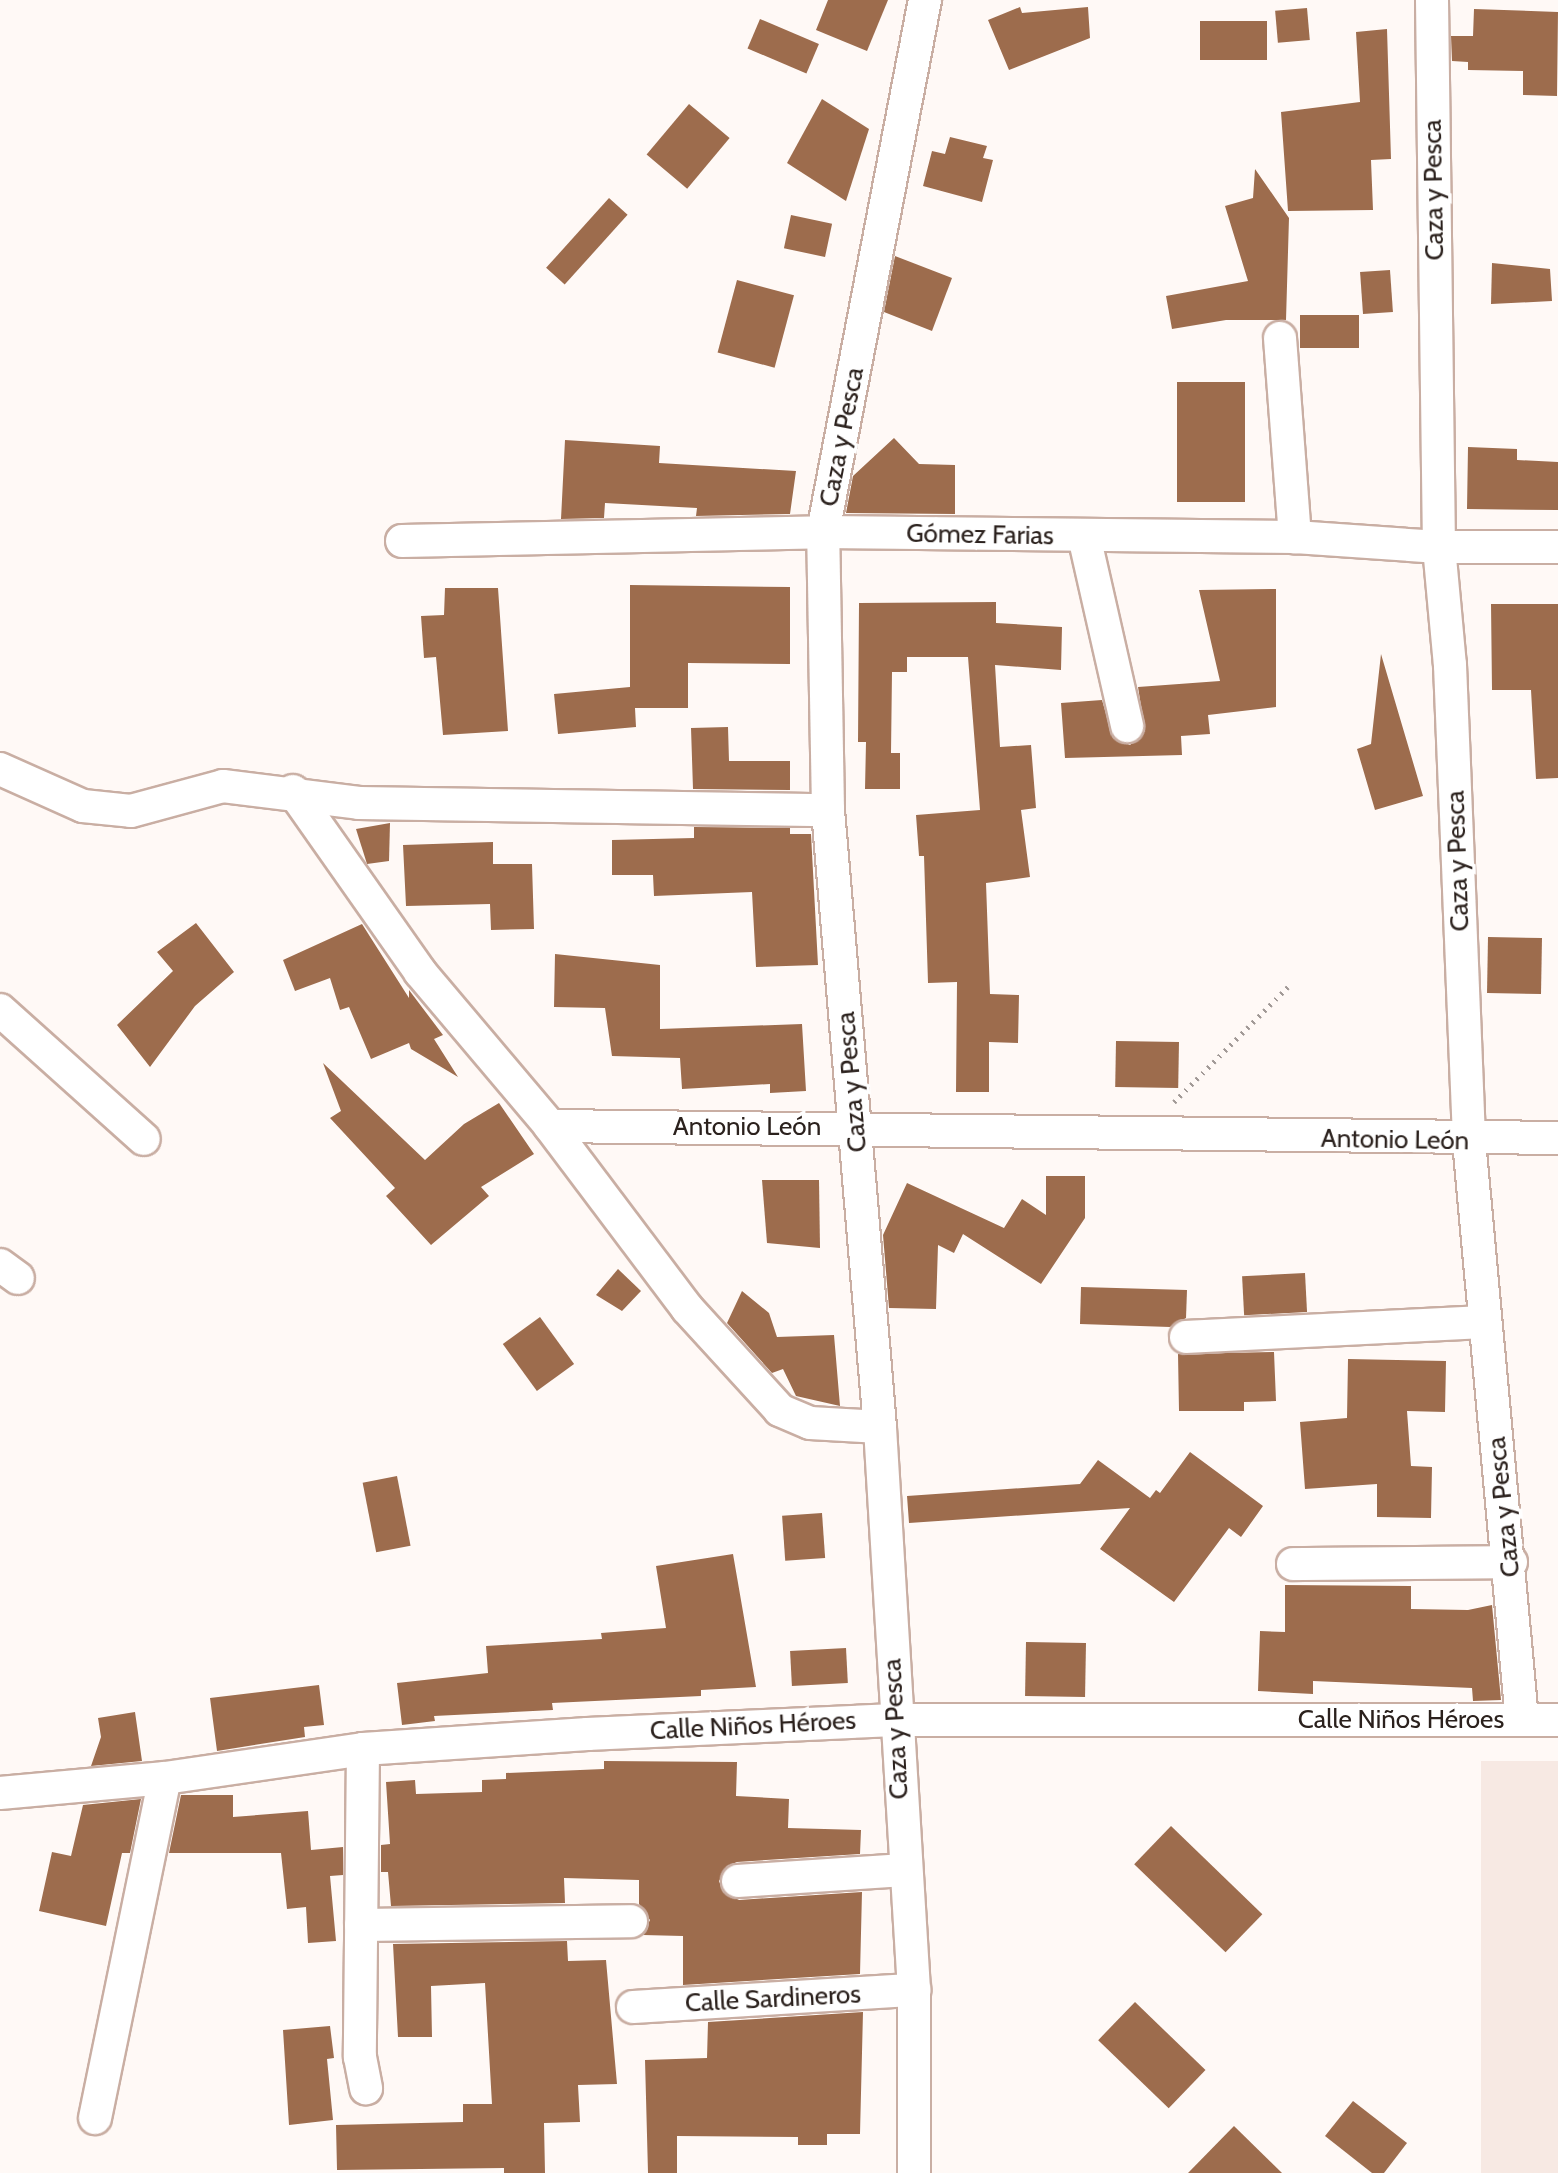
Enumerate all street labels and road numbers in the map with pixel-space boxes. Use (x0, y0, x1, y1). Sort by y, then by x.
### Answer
street label: Caza y Pesca (1417, 119, 1451, 261)
street label: Caza y Pesca (813, 365, 871, 509)
street label: Gómez Farias (906, 518, 1054, 552)
street label: Caza y Pesca (1440, 790, 1476, 932)
street label: Caza y Pesca (830, 1010, 874, 1154)
street label: Antonio León (673, 1111, 821, 1143)
street label: Antonio León (1321, 1123, 1469, 1157)
street label: Caza y Pesca (1481, 1435, 1527, 1579)
street label: Caza y Pesca (877, 1658, 915, 1800)
street label: Calle Niños Héroes (1298, 1704, 1504, 1736)
street label: Calle Niños Héroes (649, 1705, 857, 1747)
street label: Calle Sardineros (684, 1979, 862, 2019)

